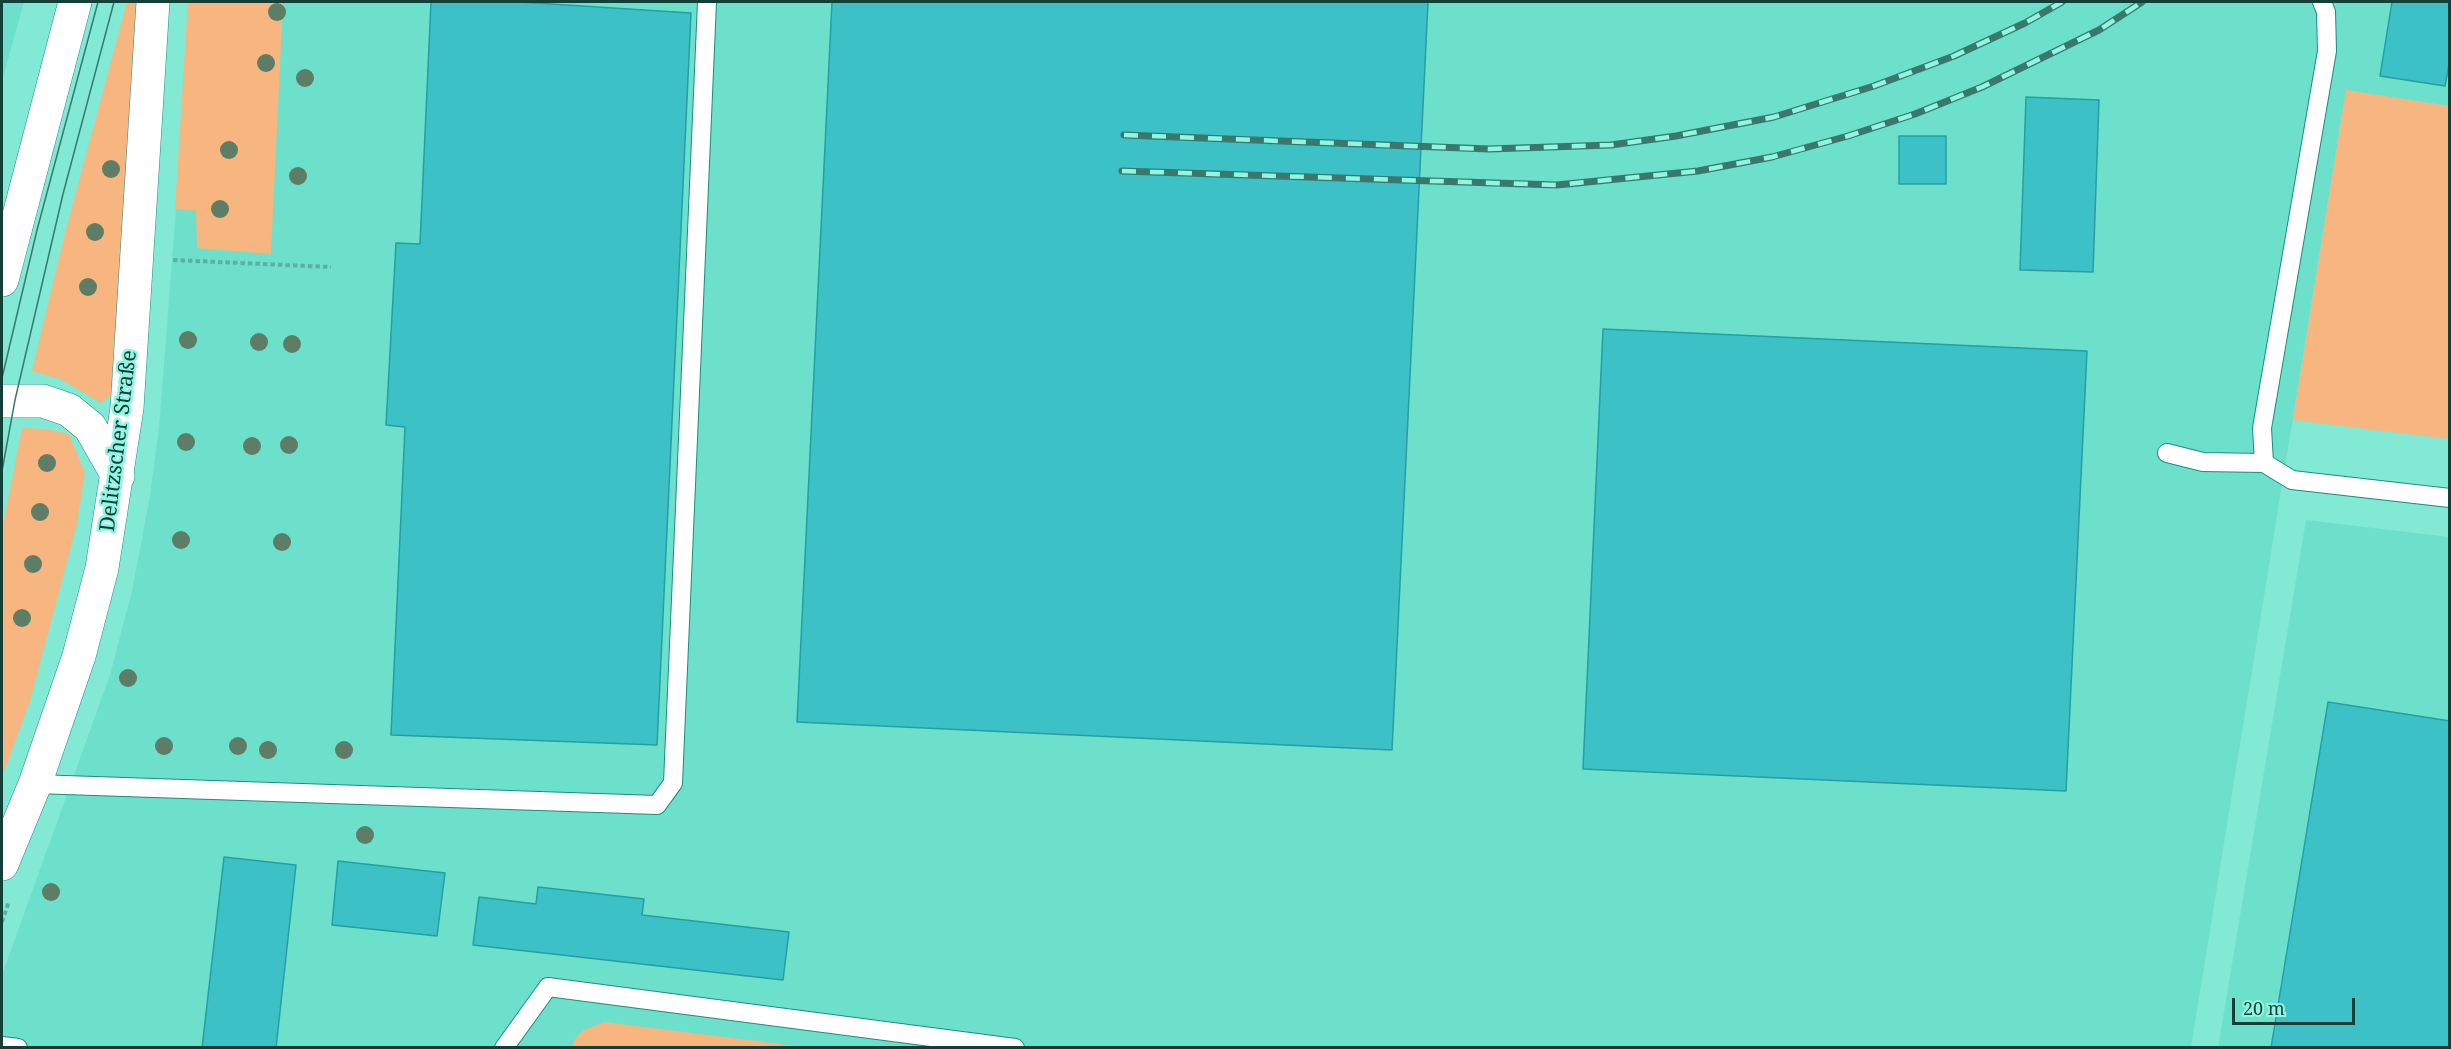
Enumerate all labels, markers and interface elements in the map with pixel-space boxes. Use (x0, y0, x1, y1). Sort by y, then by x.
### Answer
street label: Delitzscher Straße (95, 349, 143, 533)
scale bar (2235, 986, 2358, 1024)
text: 20 m (2243, 996, 2285, 1020)

